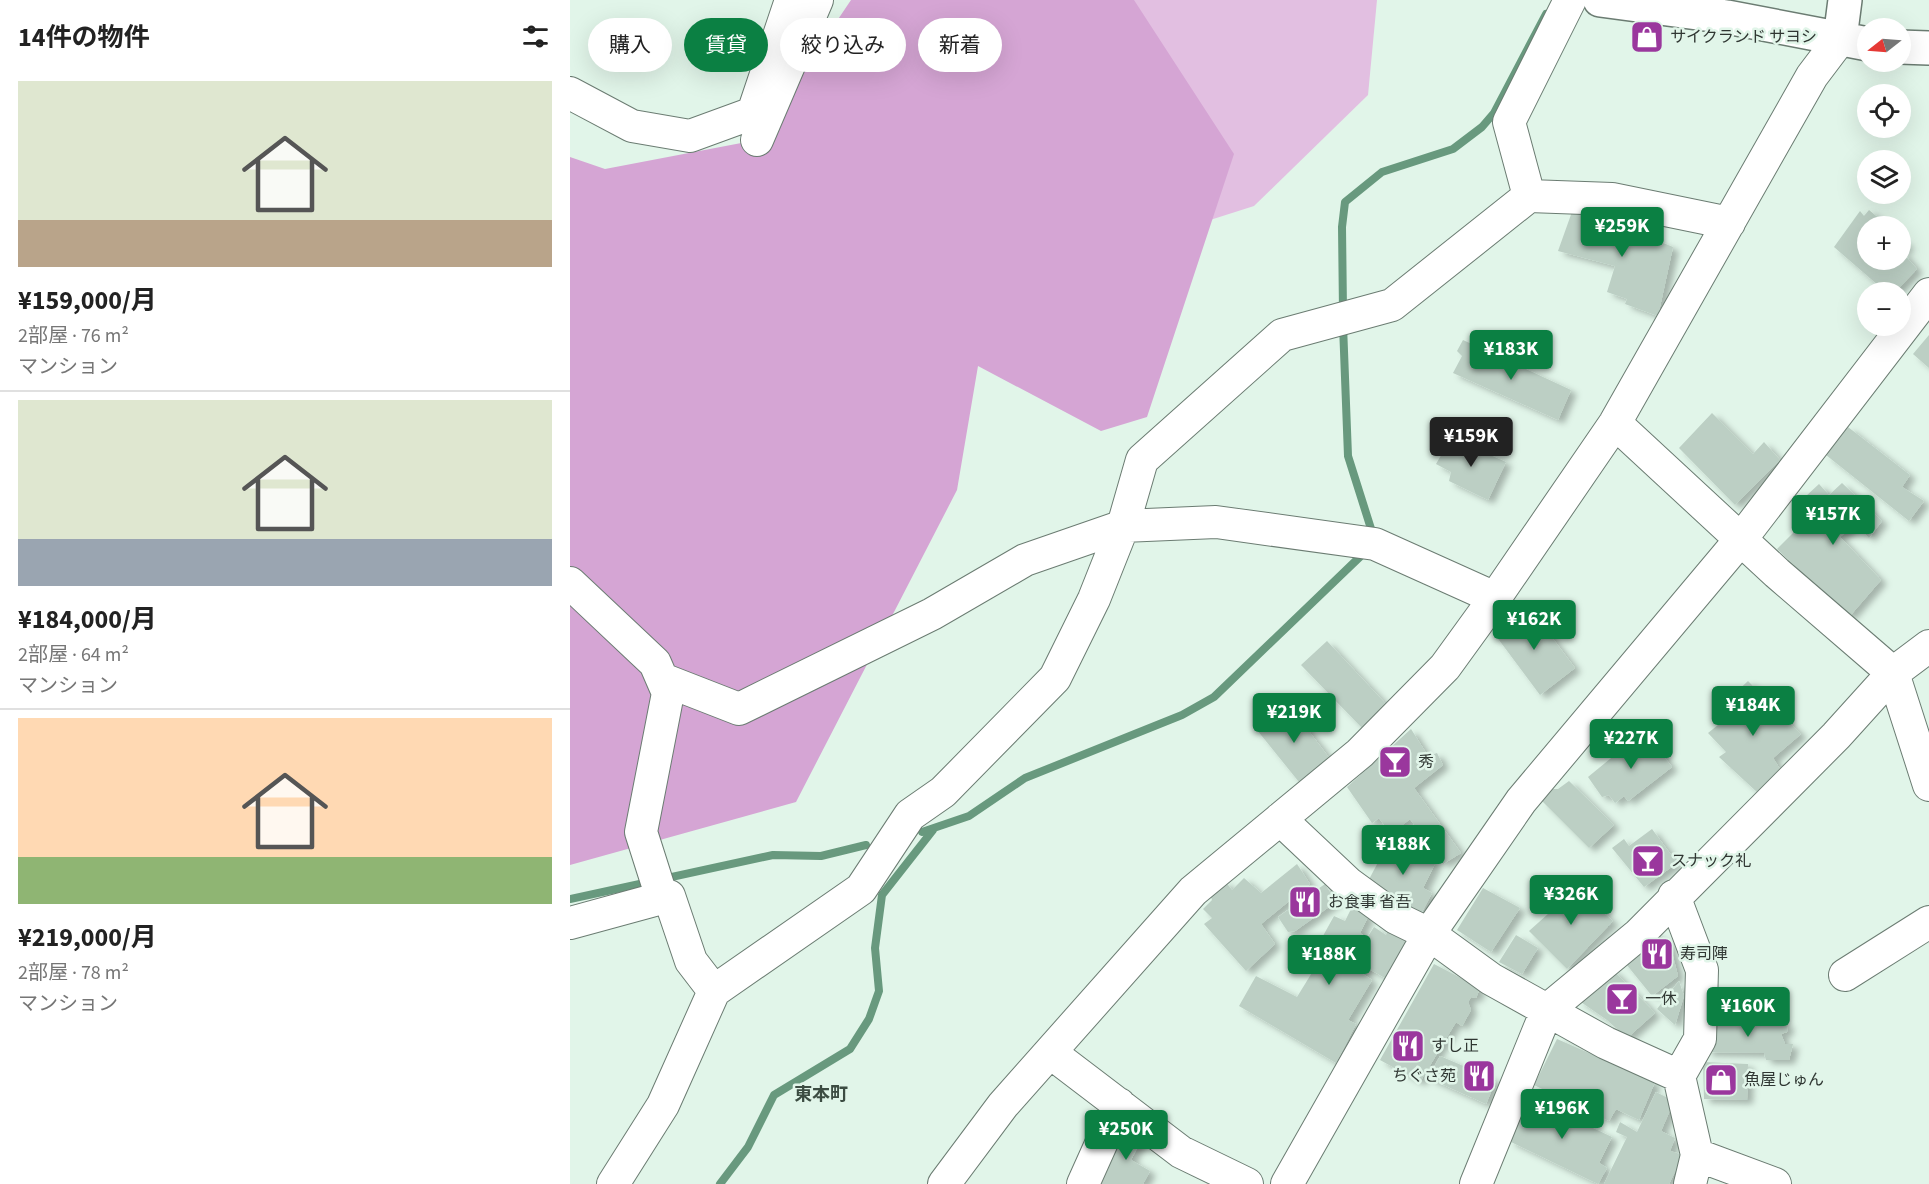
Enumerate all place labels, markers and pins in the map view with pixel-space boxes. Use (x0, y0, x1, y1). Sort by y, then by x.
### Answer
shop icon: サイクランド サヨシ (1629, 19, 1665, 55)
place label: サイクランド サヨシ (1670, 26, 1817, 48)
pin: ¥259K (1580, 207, 1664, 258)
pin: ¥183K (1469, 330, 1553, 381)
pin: ¥159K (1429, 417, 1513, 468)
pin: ¥157K (1791, 495, 1875, 546)
pin: ¥162K (1492, 600, 1576, 651)
pin: ¥184K (1711, 686, 1795, 737)
pin: ¥219K (1252, 693, 1336, 744)
pin: ¥227K (1589, 719, 1673, 770)
bar icon: 秀 (1377, 744, 1413, 780)
place label: 秀 (1418, 751, 1434, 773)
pin: ¥188K (1361, 825, 1445, 876)
bar icon: スナック礼 (1630, 843, 1666, 879)
place label: スナック礼 (1671, 850, 1751, 872)
pin: ¥326K (1529, 875, 1613, 926)
restaurant icon: お食事 省吾 (1287, 884, 1323, 920)
place label: お食事 省吾 (1328, 891, 1411, 913)
pin: ¥188K (1287, 935, 1371, 986)
restaurant icon: 寿司陣 (1639, 936, 1675, 972)
place label: 寿司陣 (1680, 943, 1728, 965)
bar icon: 一休 (1604, 981, 1640, 1017)
pin: ¥160K (1706, 987, 1790, 1038)
place label: 一休 (1645, 988, 1677, 1010)
restaurant icon: すし正 (1390, 1028, 1426, 1064)
place label: すし正 (1431, 1035, 1479, 1057)
restaurant icon: ちぐさ苑 (1461, 1058, 1497, 1094)
shop icon: 魚屋じゅん (1703, 1062, 1739, 1098)
place label: ちぐさ苑 (1392, 1065, 1456, 1087)
place label: 魚屋じゅん (1744, 1069, 1824, 1091)
pin: ¥196K (1520, 1089, 1604, 1140)
pin: ¥250K (1084, 1110, 1168, 1161)

